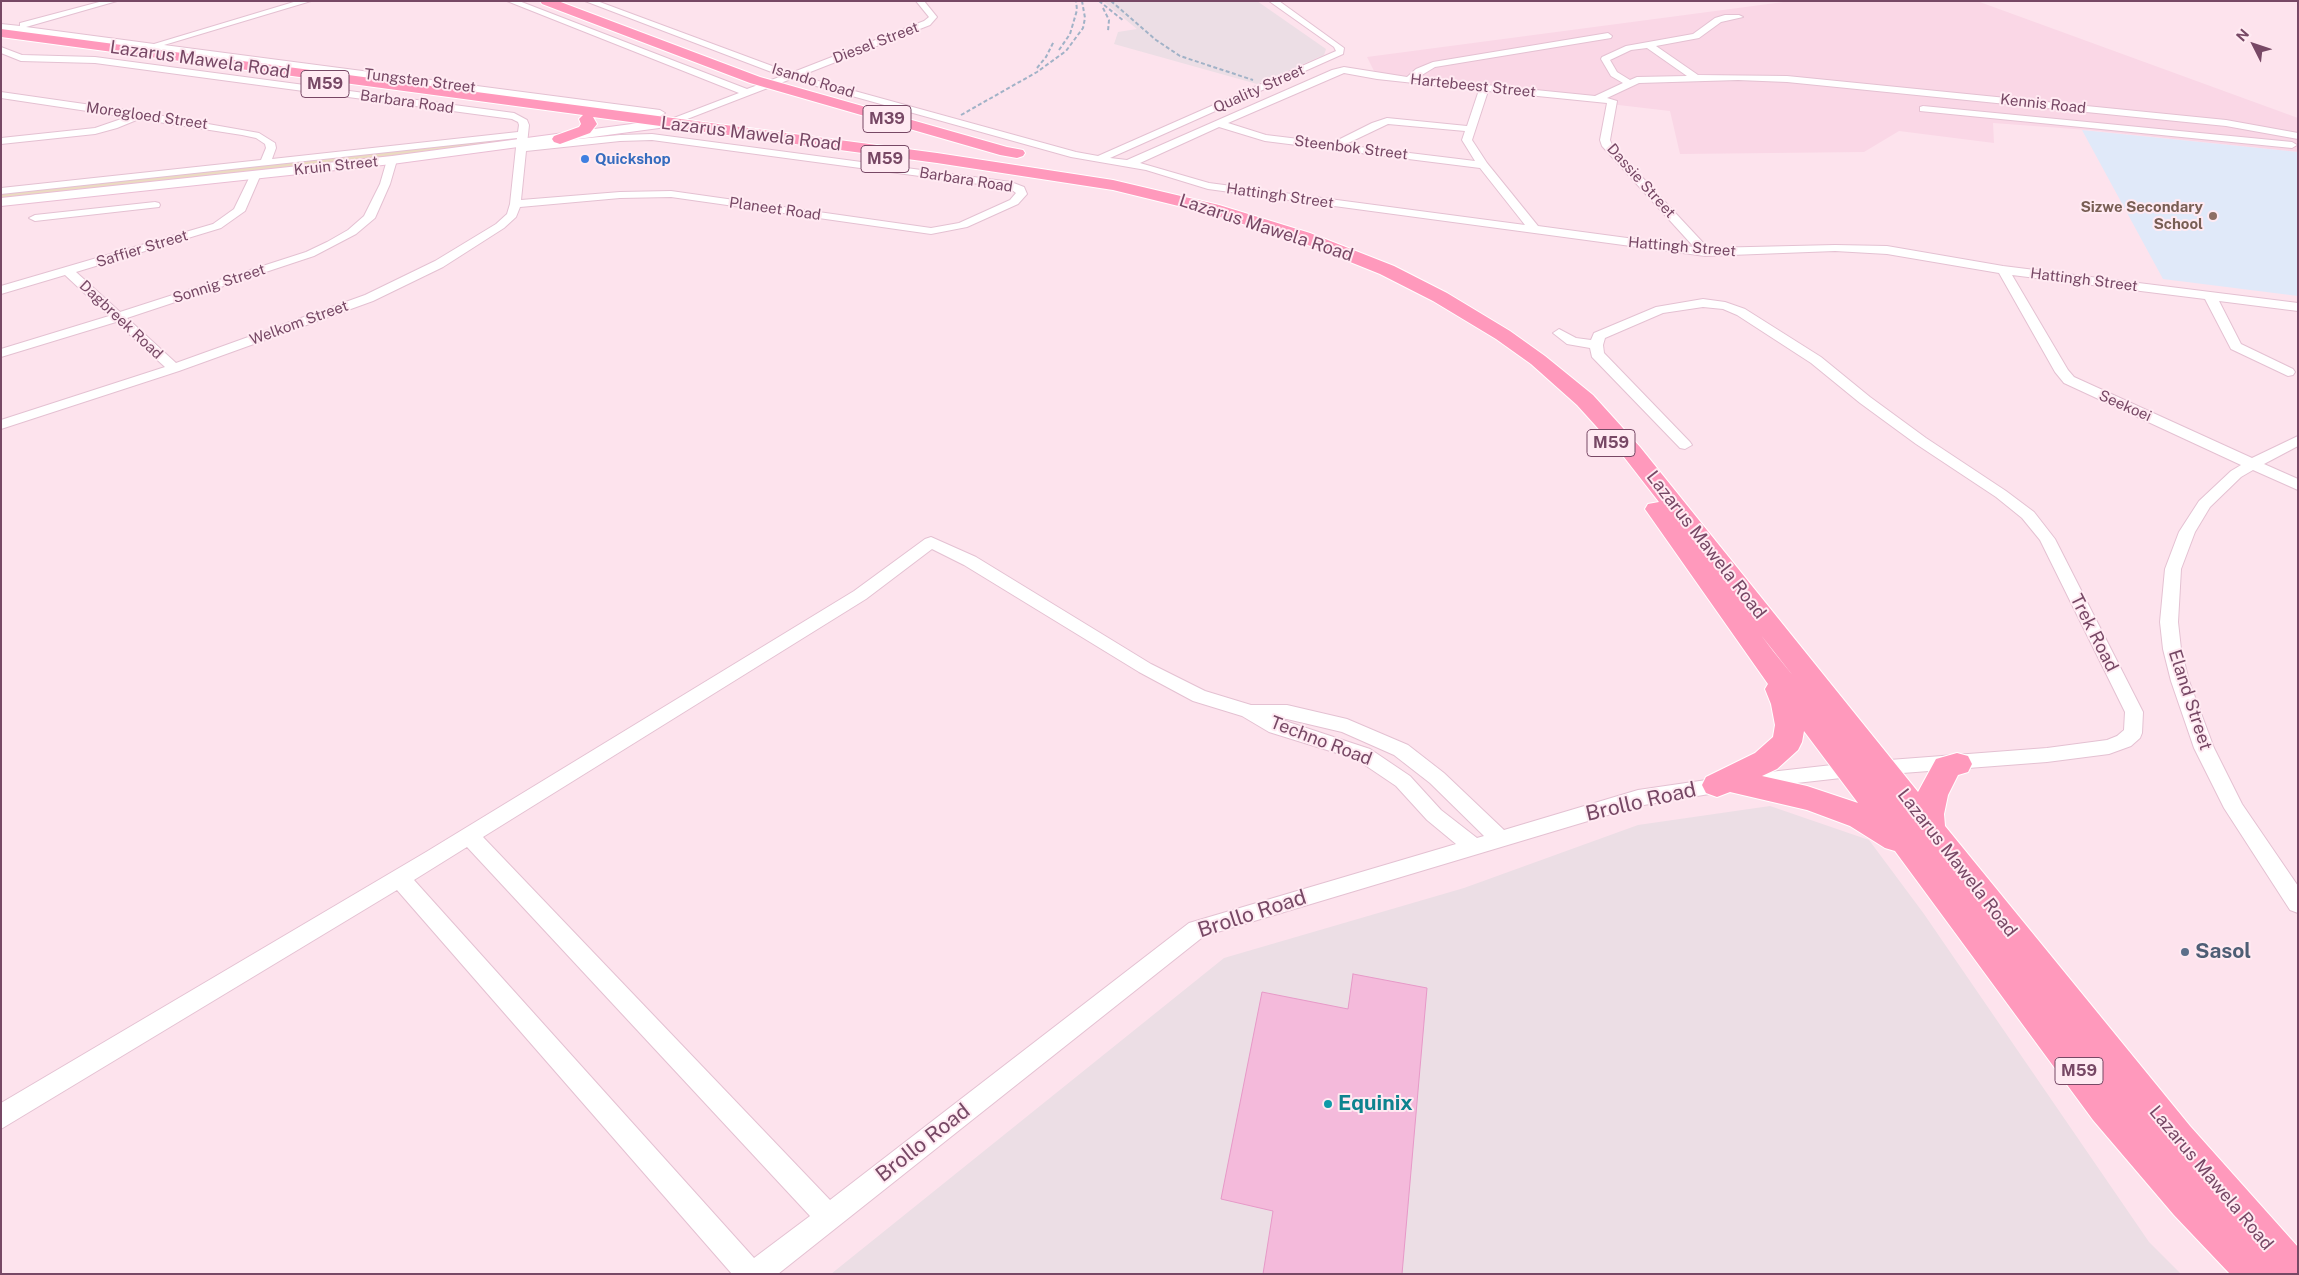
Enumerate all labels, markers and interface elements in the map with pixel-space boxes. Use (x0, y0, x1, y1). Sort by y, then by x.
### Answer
street label: Diesel Street (830, 18, 922, 68)
north arrow (2229, 20, 2279, 70)
text: N (2233, 26, 2252, 45)
street label: Lazarus Mawela Road (109, 37, 291, 83)
street label: Isando Road (770, 60, 856, 102)
street label: Quality Street (1211, 61, 1307, 117)
street label: Tungsten Street (363, 65, 477, 97)
road number: M59 (301, 70, 349, 98)
street label: Hartebeest Street (1409, 70, 1537, 102)
street label: Barbara Road (359, 87, 455, 117)
street label: Kennis Road (1999, 91, 2087, 117)
street label: Moregloed Street (85, 99, 209, 133)
road number: M39 (863, 106, 911, 132)
street label: Lazarus Mawela Road (660, 112, 842, 156)
street label: Steenbok Street (1293, 132, 1409, 164)
street label: Dassie Street (1603, 140, 1679, 222)
road number: M59 (861, 146, 909, 172)
place label: Quickshop (595, 150, 671, 168)
street label: Kruin Street (293, 153, 379, 179)
marker: Quickshop (579, 153, 591, 165)
street label: Barbara Road (918, 164, 1014, 196)
street label: Hattingh Street (1225, 180, 1335, 212)
street label: Lazarus Mawela Road (1176, 190, 1356, 266)
street label: Planeet Road (728, 194, 822, 224)
place label: Sizwe Secondary School (2080, 198, 2203, 233)
marker: Sizwe Secondary School (2207, 210, 2219, 222)
street label: Saffier Street (94, 227, 190, 271)
street label: Hattingh Street (1627, 233, 1737, 261)
street label: Sonnig Street (170, 261, 268, 307)
street label: Hattingh Street (2029, 264, 2139, 296)
street label: Dagbreek Road (76, 277, 166, 363)
street label: Welkom Street (247, 297, 351, 349)
street label: Seekoei (2096, 386, 2154, 426)
road number: M59 (1587, 429, 1635, 456)
street label: Lazarus Mawela Road (1642, 467, 1770, 623)
street label: Trek Road (2065, 591, 2123, 675)
street label: Eland Street (2164, 647, 2216, 753)
street label: Techno Road (1267, 712, 1375, 770)
street label: Brollo Road (1583, 777, 1699, 827)
street label: Lazarus Mawela Road (1893, 785, 2021, 941)
street label: Brollo Road (1195, 885, 1309, 943)
place label: Sasol (2195, 939, 2251, 965)
marker: Sasol (2179, 946, 2191, 958)
road number: M59 (2055, 1058, 2103, 1084)
place label: Equinix (1338, 1091, 1413, 1117)
street label: Brollo Road (871, 1098, 975, 1188)
marker: Equinix (1322, 1098, 1334, 1110)
street label: Lazarus Mawela Road (2144, 1102, 2278, 1254)

